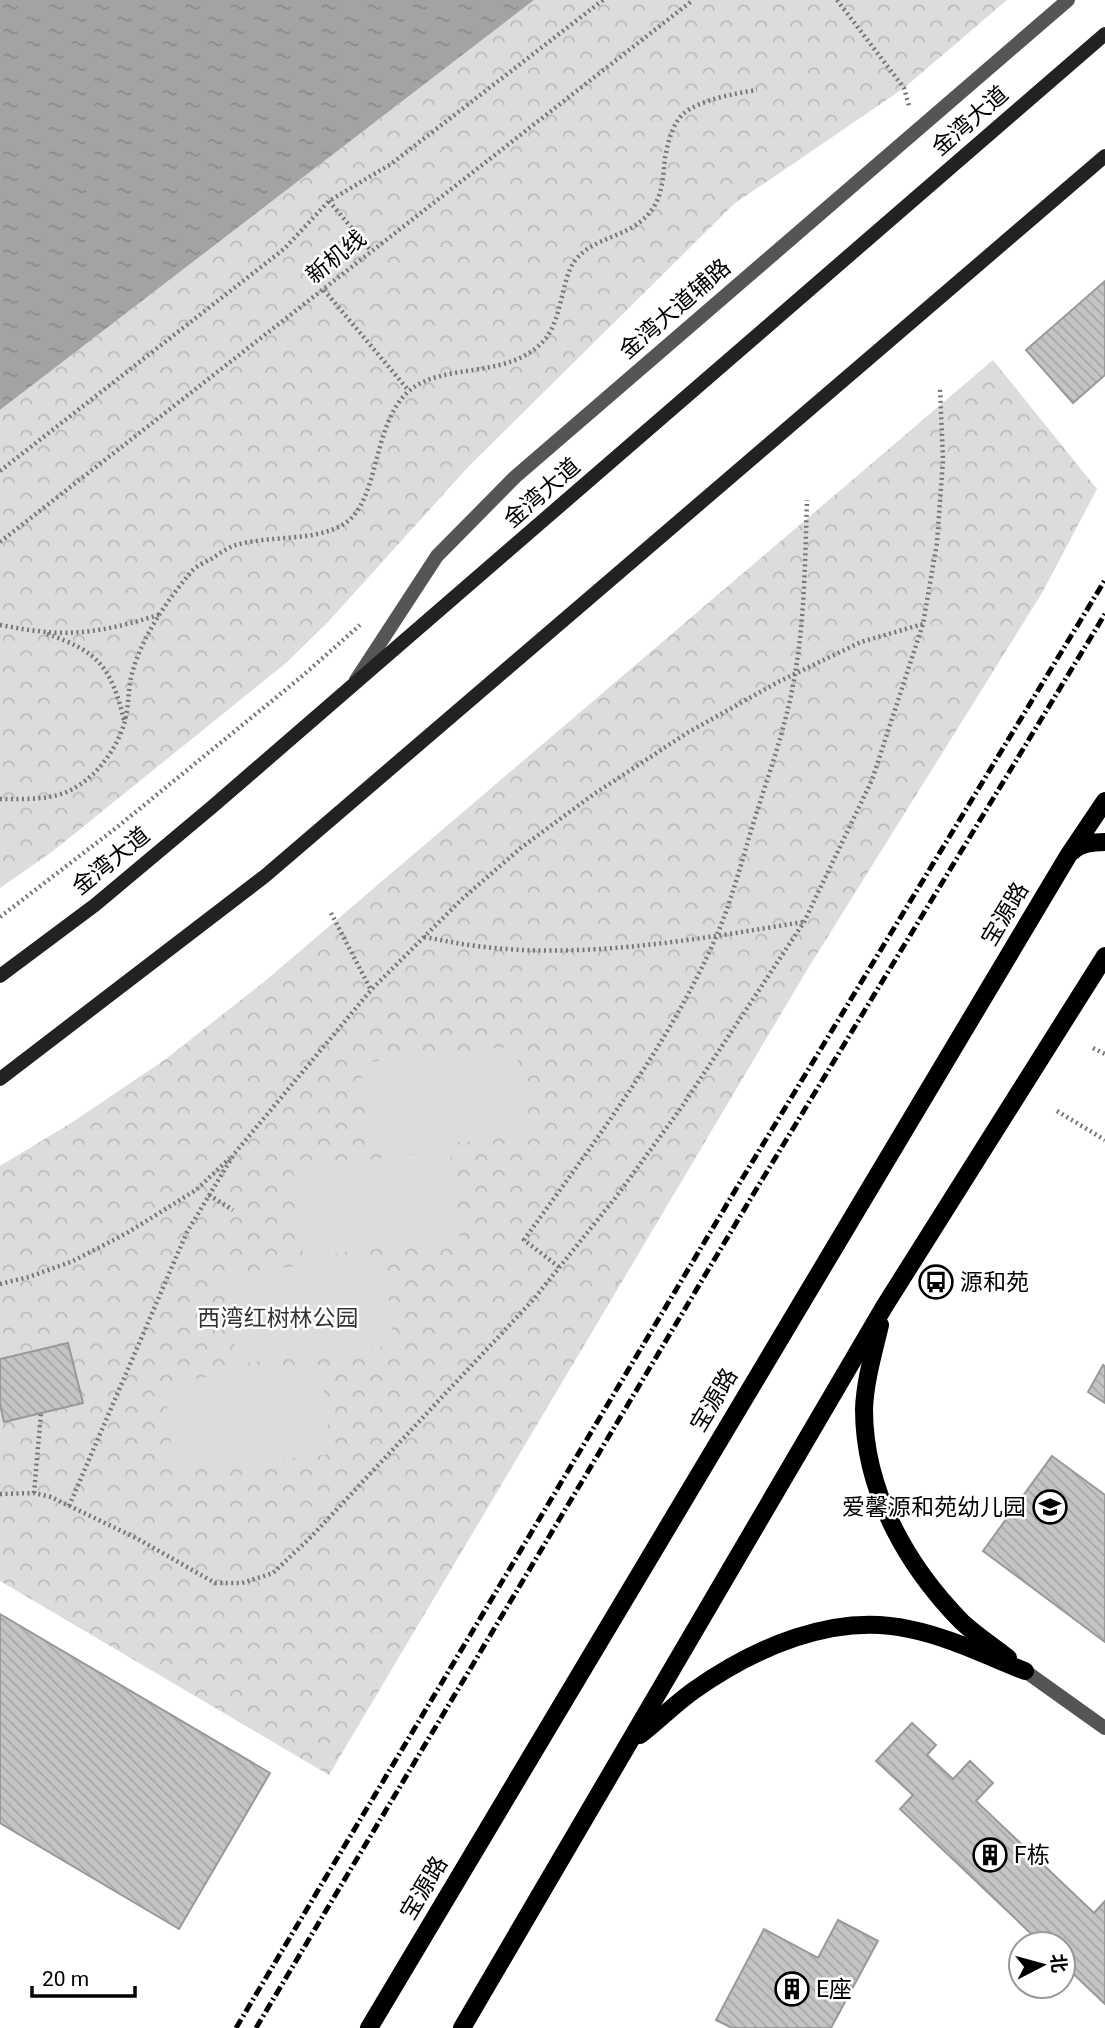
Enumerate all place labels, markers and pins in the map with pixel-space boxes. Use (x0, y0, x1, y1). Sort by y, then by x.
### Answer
bus stop icon: 源和苑 (917, 1263, 955, 1301)
place label: 源和苑 (960, 1269, 1029, 1296)
school or university icon: 爱馨源和苑幼儿园 (1031, 1488, 1069, 1526)
place label: 爱馨源和苑幼儿园 (842, 1494, 1026, 1521)
building icon: F栋 (971, 1836, 1009, 1874)
place label: F栋 (1014, 1842, 1050, 1869)
building icon: E座 (773, 1970, 811, 2008)
place label: E座 (816, 1976, 852, 2003)

